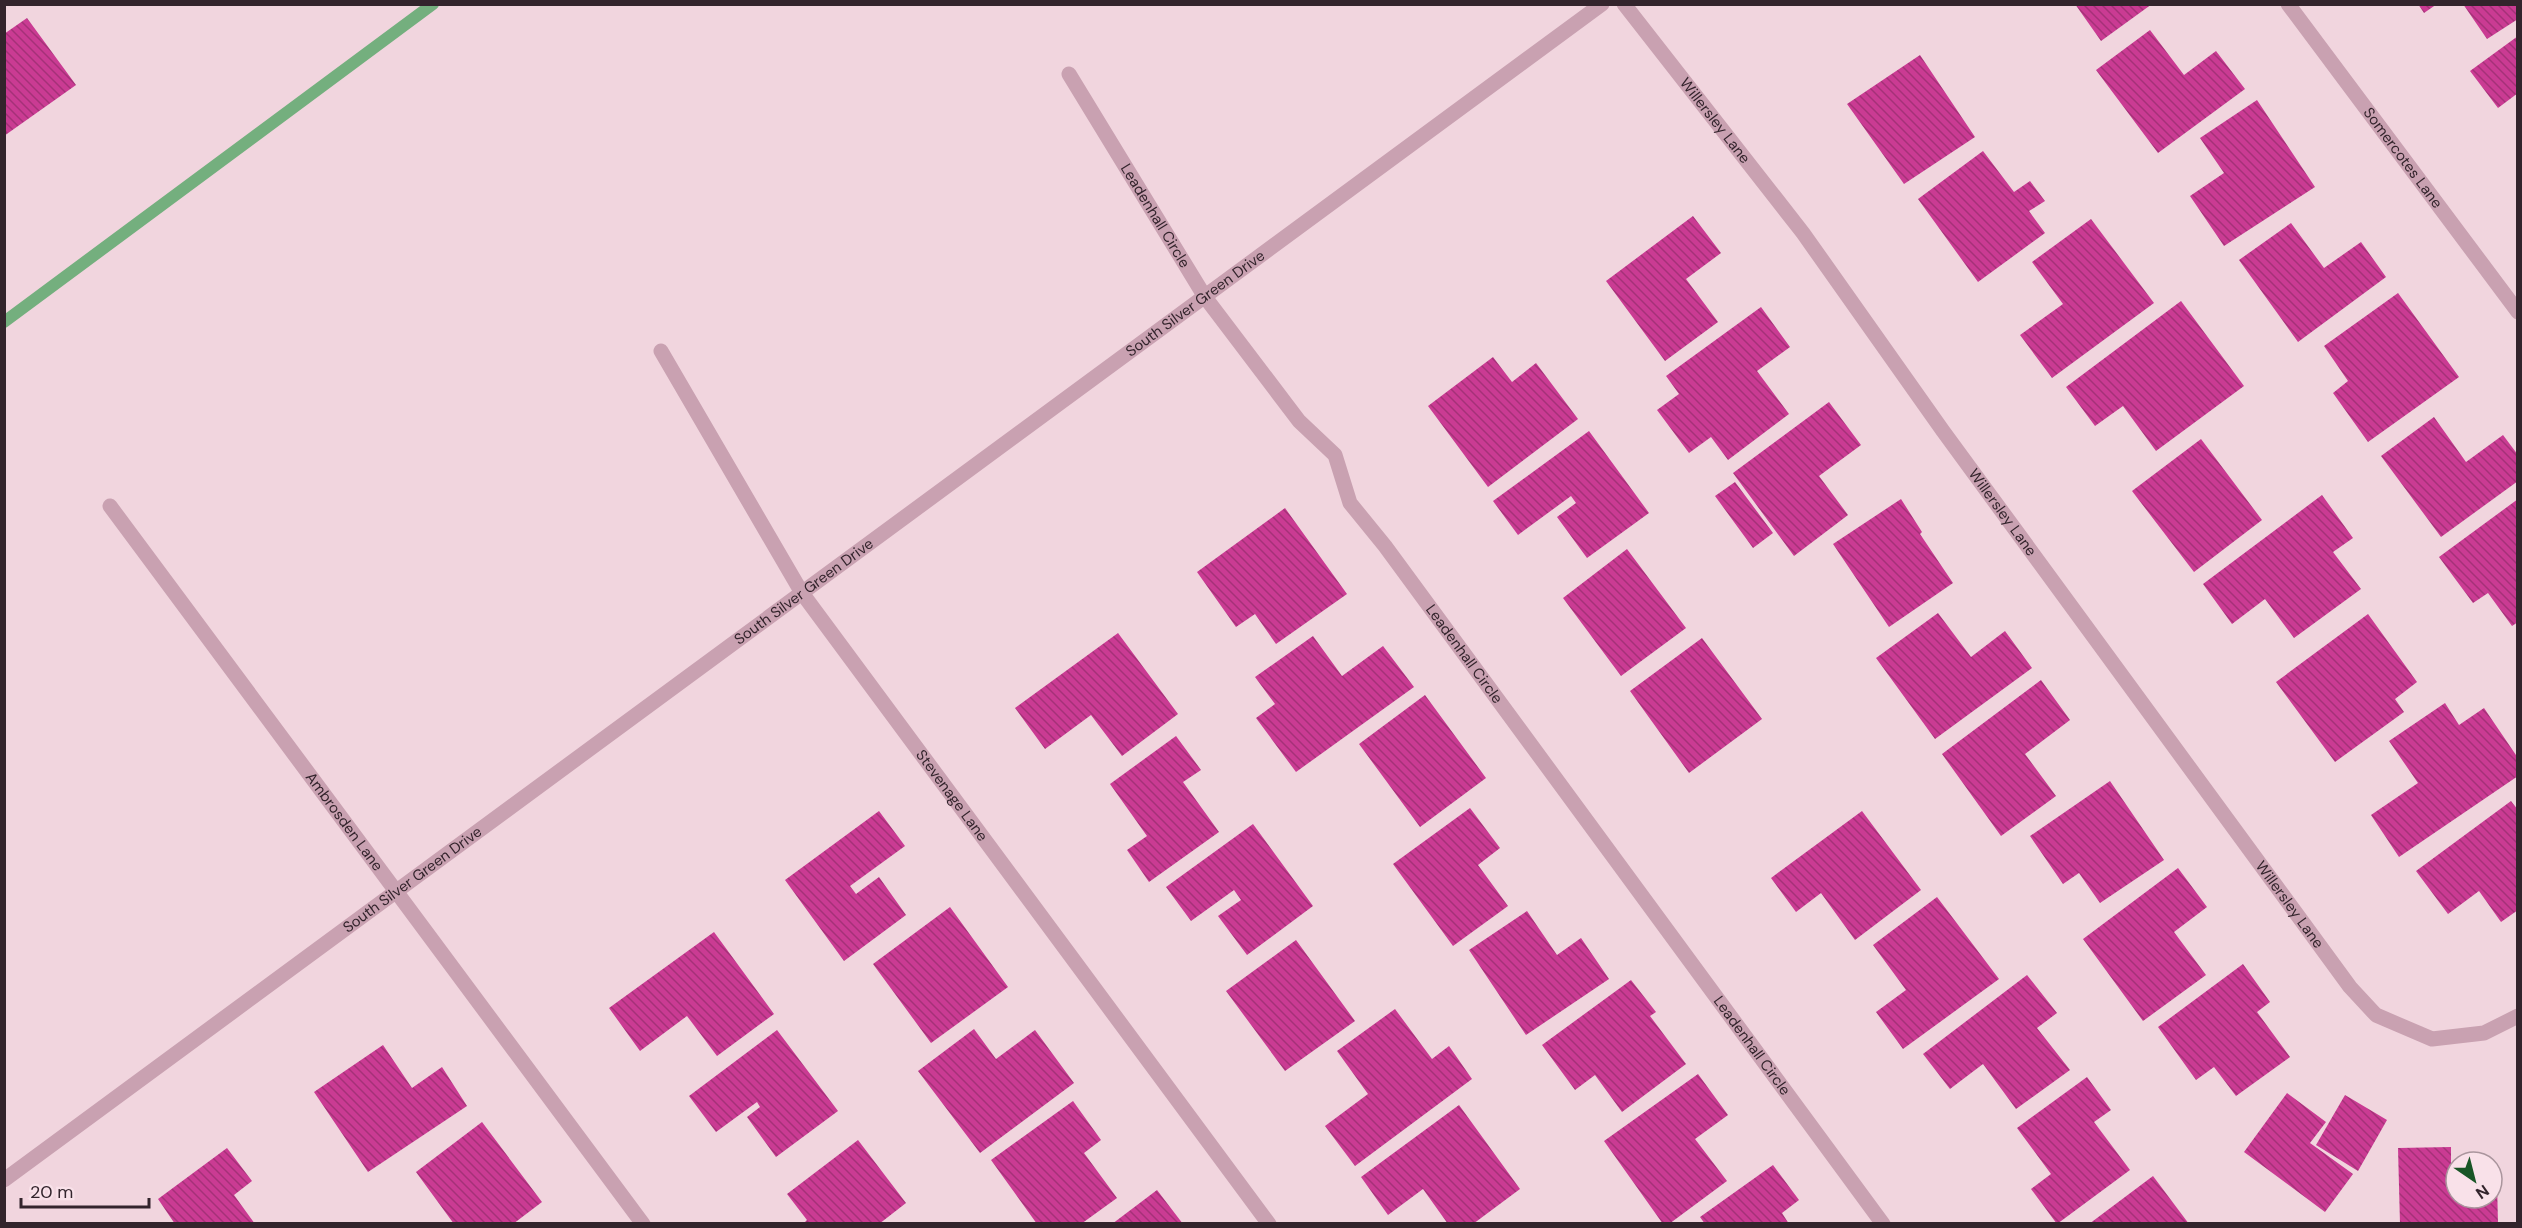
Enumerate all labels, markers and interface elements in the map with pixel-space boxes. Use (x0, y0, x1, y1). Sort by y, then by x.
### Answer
street label: Willersley Lane (1675, 74, 1755, 168)
street label: Somercotes Lane (2359, 103, 2447, 212)
street label: Leadenhall Circle (1116, 160, 1195, 272)
street label: South Silver Green Drive (1122, 246, 1269, 361)
street label: Willersley Lane (1964, 465, 2041, 560)
street label: South Silver Green Drive (730, 534, 877, 649)
street label: Leadenhall Circle (1421, 600, 1507, 708)
street label: Stevenage Lane (911, 746, 992, 845)
street label: Ambrosden Lane (301, 768, 388, 875)
street label: South Silver Green Drive (339, 822, 486, 937)
street label: Willersley Lane (2251, 857, 2328, 952)
street label: Leadenhall Circle (1709, 992, 1795, 1099)
north arrow (2444, 1150, 2504, 1210)
scale bar (21, 1171, 148, 1209)
text: 20 m (30, 1180, 73, 1204)
text: N (2472, 1180, 2493, 1204)

